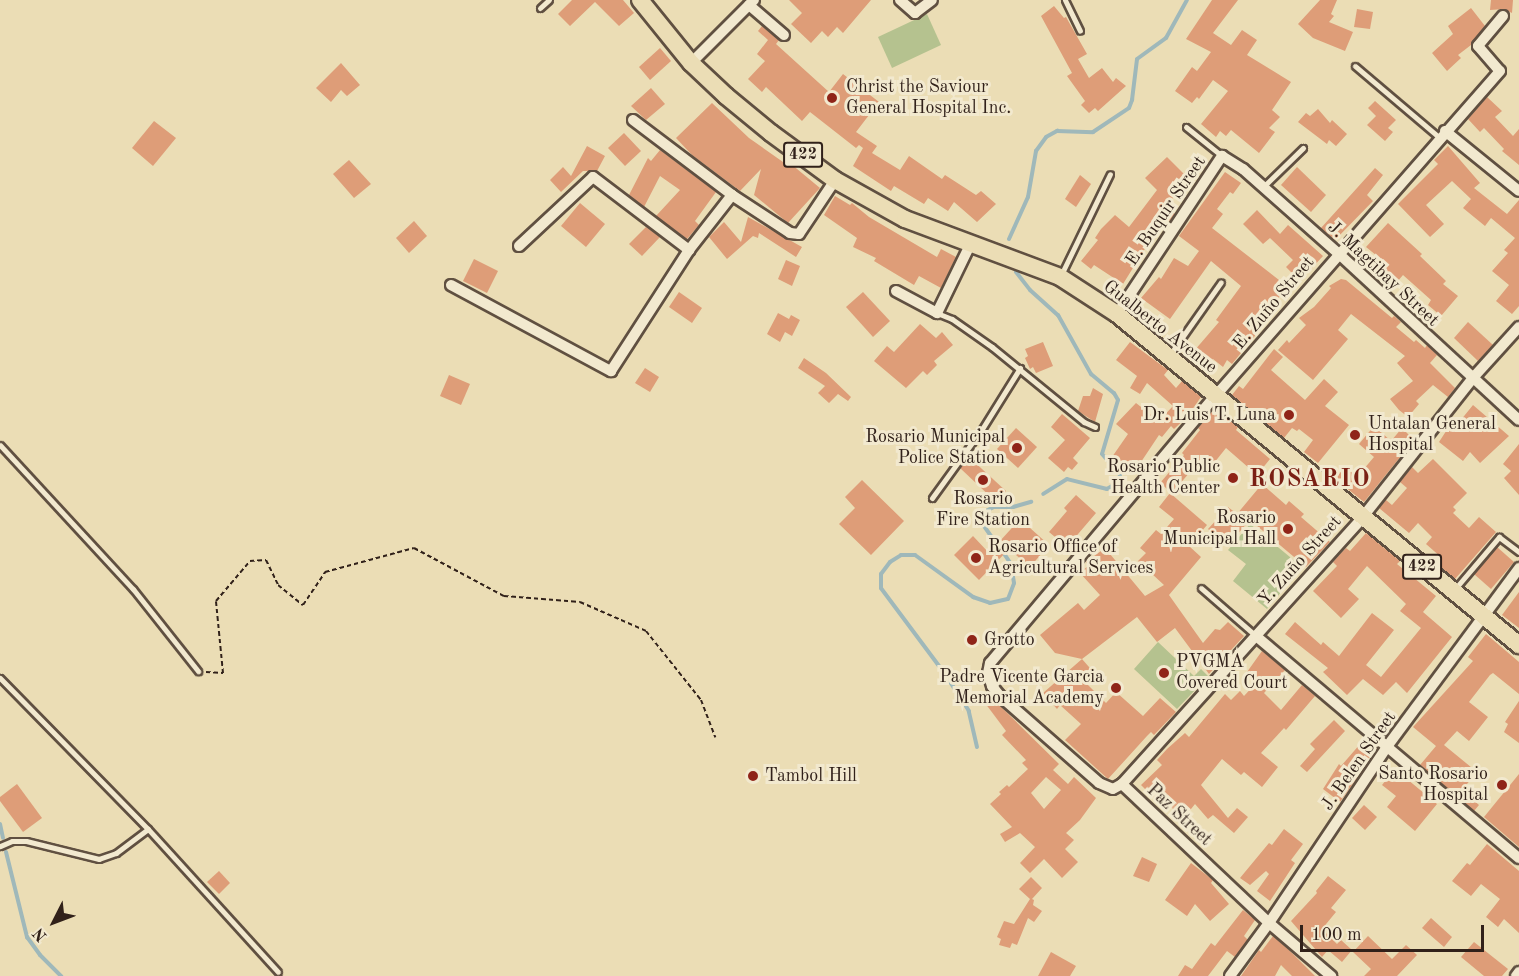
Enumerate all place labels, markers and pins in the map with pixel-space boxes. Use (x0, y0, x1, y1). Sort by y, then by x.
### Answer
place label: Christ the Saviour General Hospital Inc. (846, 77, 1011, 119)
marker: Christ the Saviour General Hospital Inc. (823, 89, 841, 107)
place label: Dr. Luis T. Luna (1143, 404, 1276, 426)
marker: Dr. Luis T. Luna (1280, 406, 1298, 424)
place label: Untalan General Hospital (1368, 414, 1496, 456)
marker: Untalan General Hospital (1346, 426, 1364, 444)
place label: Rosario Municipal Police Station (865, 427, 1005, 470)
marker: Rosario Municipal Police Station (1010, 441, 1024, 455)
place label: Rosario Public Health Center (1107, 457, 1220, 500)
marker: Rosario Public Health Center (1224, 469, 1242, 487)
marker: Rosario Fire Station (976, 473, 990, 487)
place label: Rosario Fire Station (936, 489, 1030, 532)
place label: Rosario Municipal Hall (1163, 508, 1276, 550)
marker: Rosario Municipal Hall (1281, 522, 1295, 536)
place label: Rosario Office of Agricultural Services (988, 537, 1153, 580)
marker: Rosario Office of Agricultural Services (969, 551, 983, 565)
place label: Grotto (984, 629, 1035, 651)
marker: Grotto (965, 633, 979, 647)
place label: PVGMA Covered Court (1176, 652, 1288, 694)
marker: PVGMA Covered Court (1157, 666, 1171, 680)
place label: Padre Vicente Garcia Memorial Academy (939, 667, 1104, 710)
marker: Padre Vicente Garcia Memorial Academy (1109, 681, 1123, 695)
place label: Santo Rosario Hospital (1378, 764, 1488, 806)
place label: Tambol Hill (765, 765, 857, 787)
marker: Tambol Hill (746, 769, 760, 783)
marker: Santo Rosario Hospital (1493, 776, 1511, 794)

